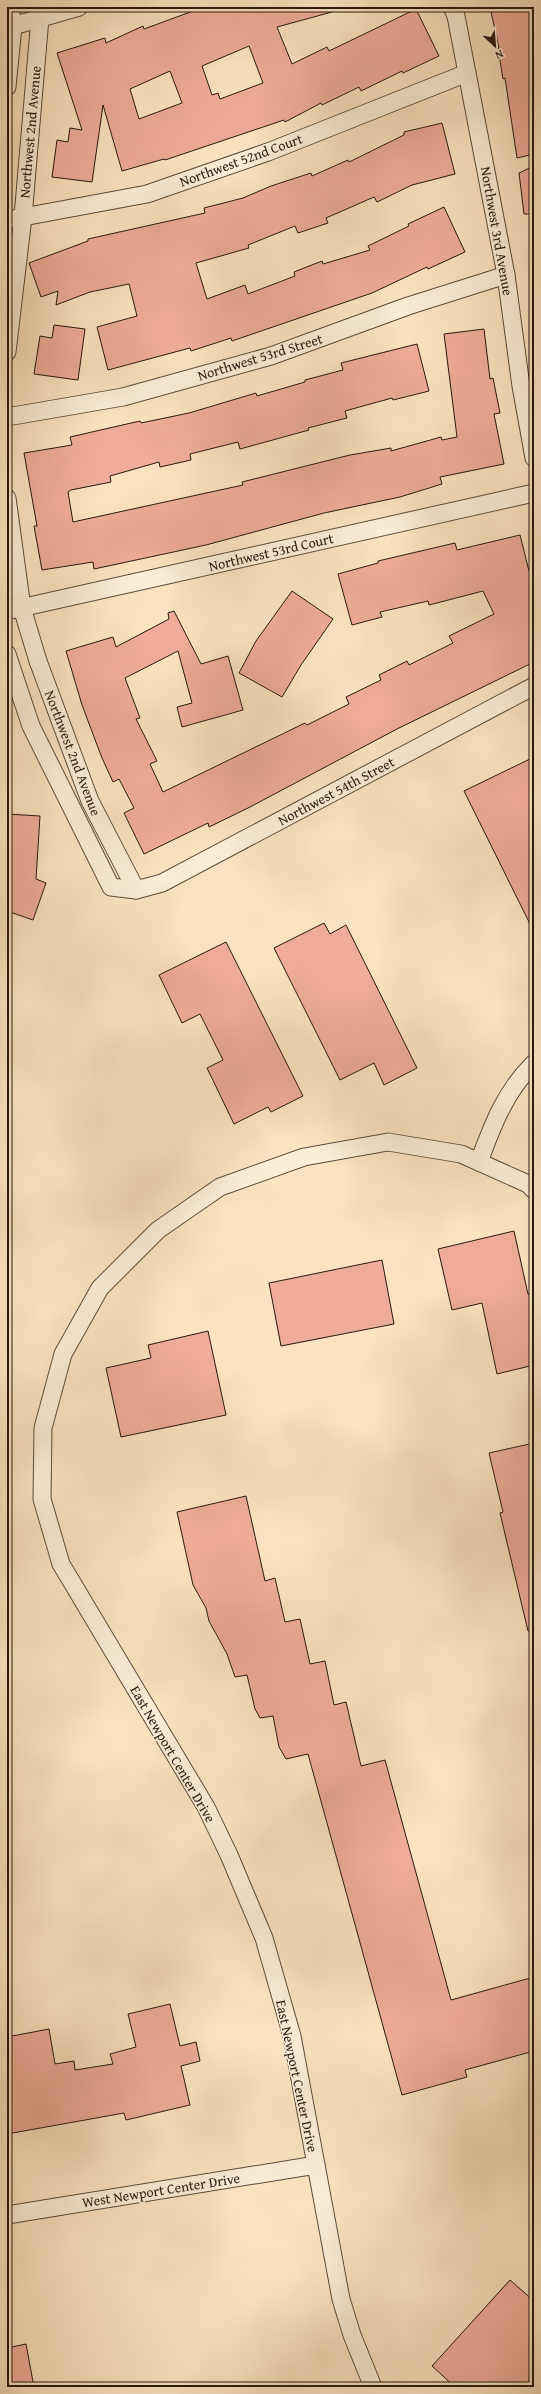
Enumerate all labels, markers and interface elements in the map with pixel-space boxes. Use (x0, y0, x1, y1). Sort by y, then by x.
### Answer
north arrow (475, 26, 515, 66)
text: N (492, 46, 506, 64)
street label: Northwest 2nd Avenue (14, 65, 46, 199)
street label: Northwest 52nd Court (177, 128, 305, 192)
street label: Northwest 3rd Avenue (476, 165, 518, 297)
street label: Northwest 53rd Street (195, 328, 325, 386)
street label: Northwest 53rd Court (207, 528, 335, 576)
street label: Northwest 2nd Avenue (40, 687, 106, 819)
street label: Northwest 54th Street (274, 752, 398, 830)
street label: East Newport Center Drive (126, 1682, 221, 1827)
street label: East Newport Center Drive (271, 1998, 323, 2154)
street label: West Newport Center Drive (81, 2168, 242, 2212)

